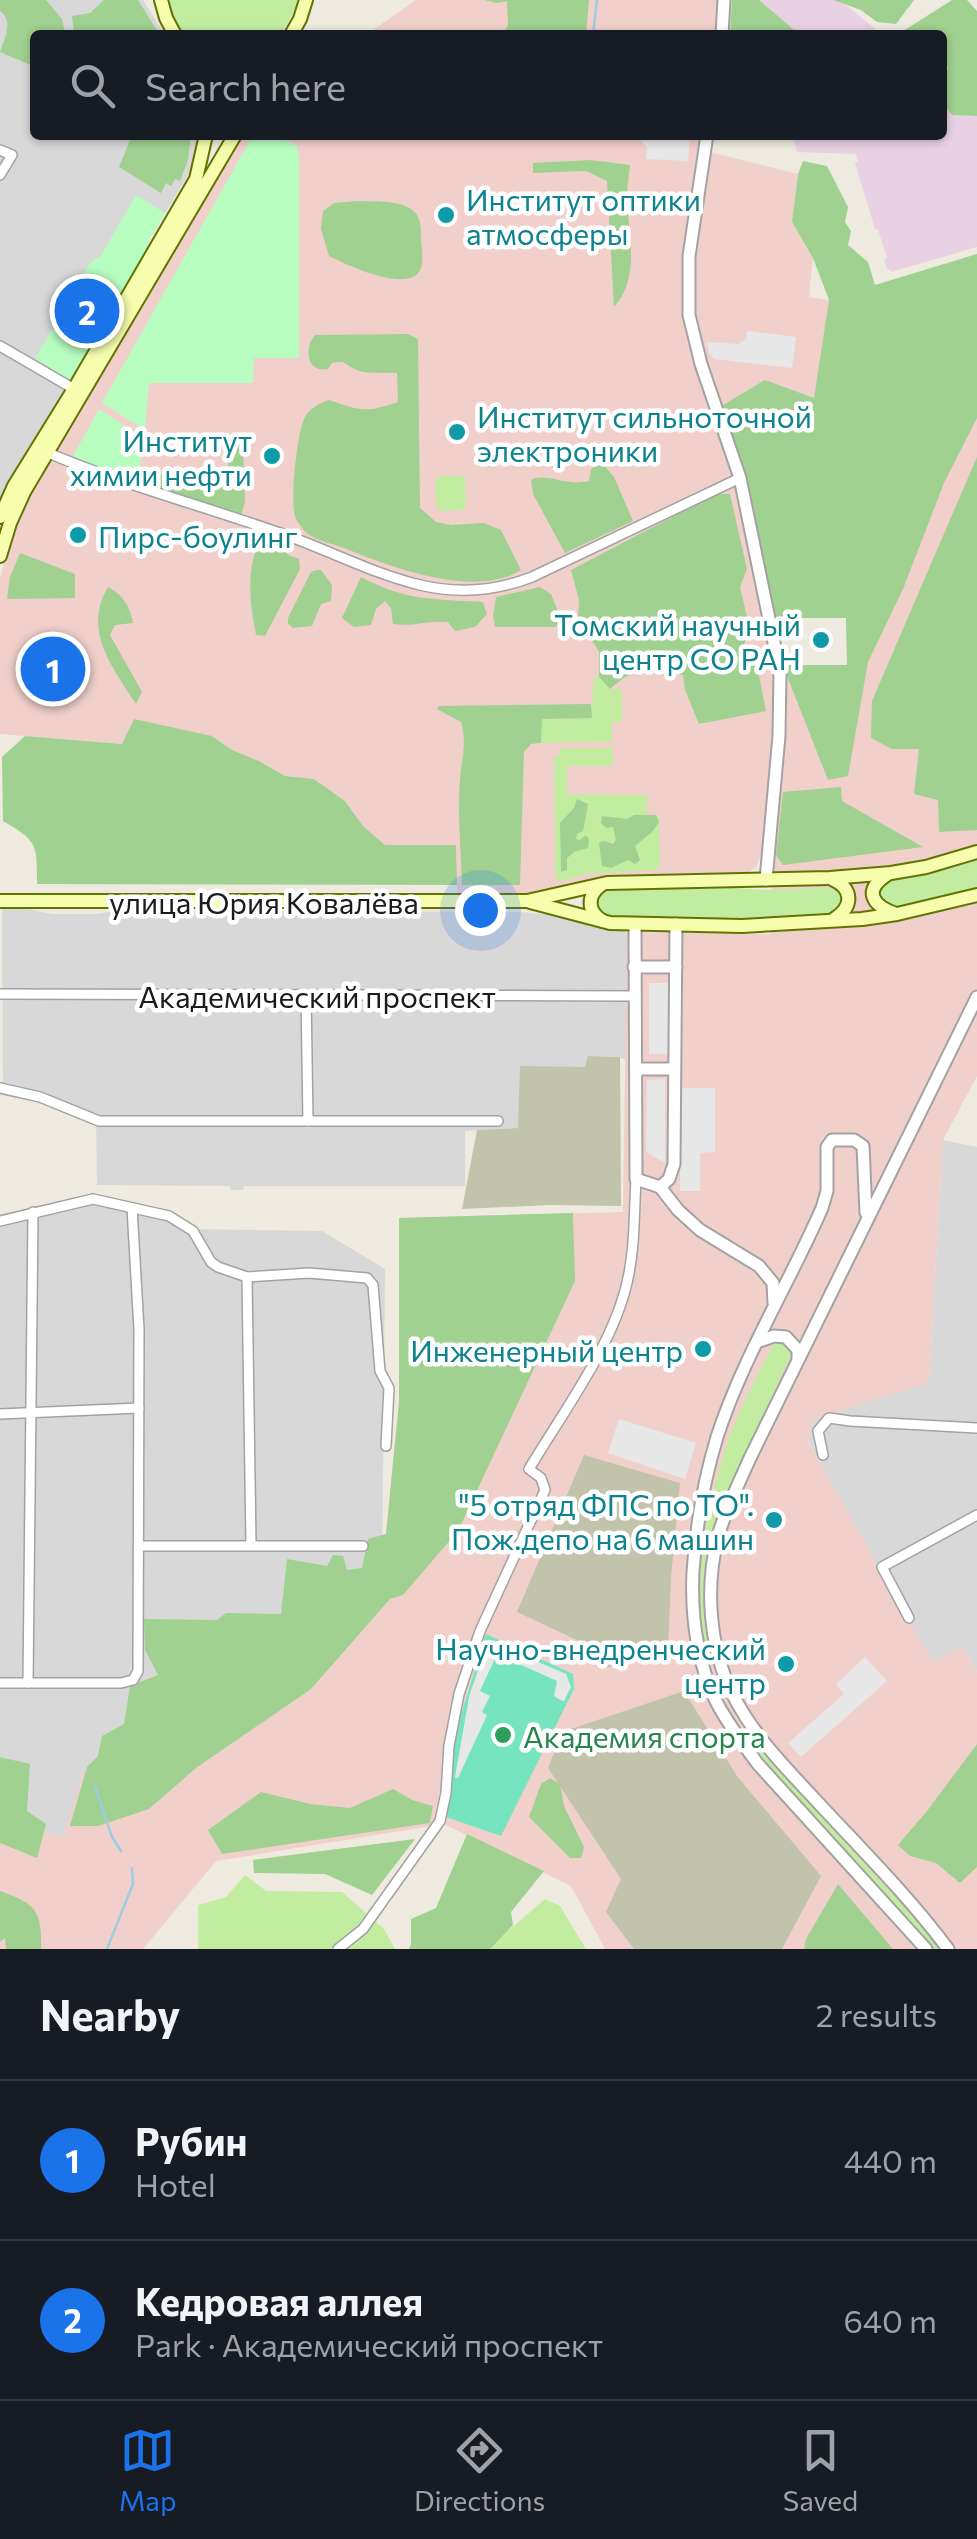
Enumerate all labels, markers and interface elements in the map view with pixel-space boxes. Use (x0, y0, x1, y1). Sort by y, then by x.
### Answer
search box (30, 30, 947, 140)
icon: search (65, 58, 120, 113)
text: Search here (145, 62, 346, 109)
place label: Институт оптики атмосферы (466, 180, 701, 251)
marker: Институт оптики атмосферы (435, 204, 457, 226)
pin: 2 (54, 274, 120, 348)
place label: Институт сильноточной электроники (477, 397, 812, 468)
place label: Институт химии нефти (70, 421, 252, 492)
marker: Институт сильноточной электроники (446, 421, 468, 443)
marker: Институт химии нефти (261, 445, 283, 467)
place label: Пирс-боулинг (98, 517, 298, 554)
marker: Пирс-боулинг (67, 524, 89, 546)
place label: Томский научный центр СО РАН (554, 605, 801, 676)
marker: Томский научный центр СО РАН (810, 629, 832, 651)
pin: 1 (20, 632, 86, 706)
street label: улица Юрия Ковалёва (109, 883, 419, 920)
your location (455, 885, 506, 936)
street label: Академический проспект (138, 977, 496, 1014)
place label: Инженерный центр (410, 1331, 683, 1368)
marker: Инженерный центр (692, 1338, 714, 1360)
place label: "5 отряд ФПС по ТО". Пож.депо на 6 машин (451, 1485, 754, 1556)
marker: "5 отряд ФПС по ТО". Пож.депо на 6 машин (763, 1509, 785, 1531)
place label: Научно-внедренческий центр (435, 1629, 766, 1700)
marker: Научно-внедренческий центр (775, 1653, 797, 1675)
place label: Академия спорта (523, 1717, 766, 1754)
marker: Академия спорта (492, 1724, 514, 1746)
text: Nearby (40, 1988, 180, 2040)
text: 2 results (816, 1994, 937, 2034)
text: Рубин (135, 2117, 248, 2164)
text: 1 (65, 2140, 80, 2180)
text: 440 m (844, 2140, 937, 2180)
text: Hotel (135, 2164, 216, 2204)
text: Кедровая аллея (135, 2277, 423, 2324)
text: 2 (63, 2300, 82, 2340)
text: 640 m (843, 2300, 937, 2340)
text: Park · Академический проспект (135, 2324, 603, 2364)
tab: Map (119, 2423, 176, 2517)
tab: Directions (414, 2423, 545, 2517)
tab: Saved (783, 2423, 858, 2517)

